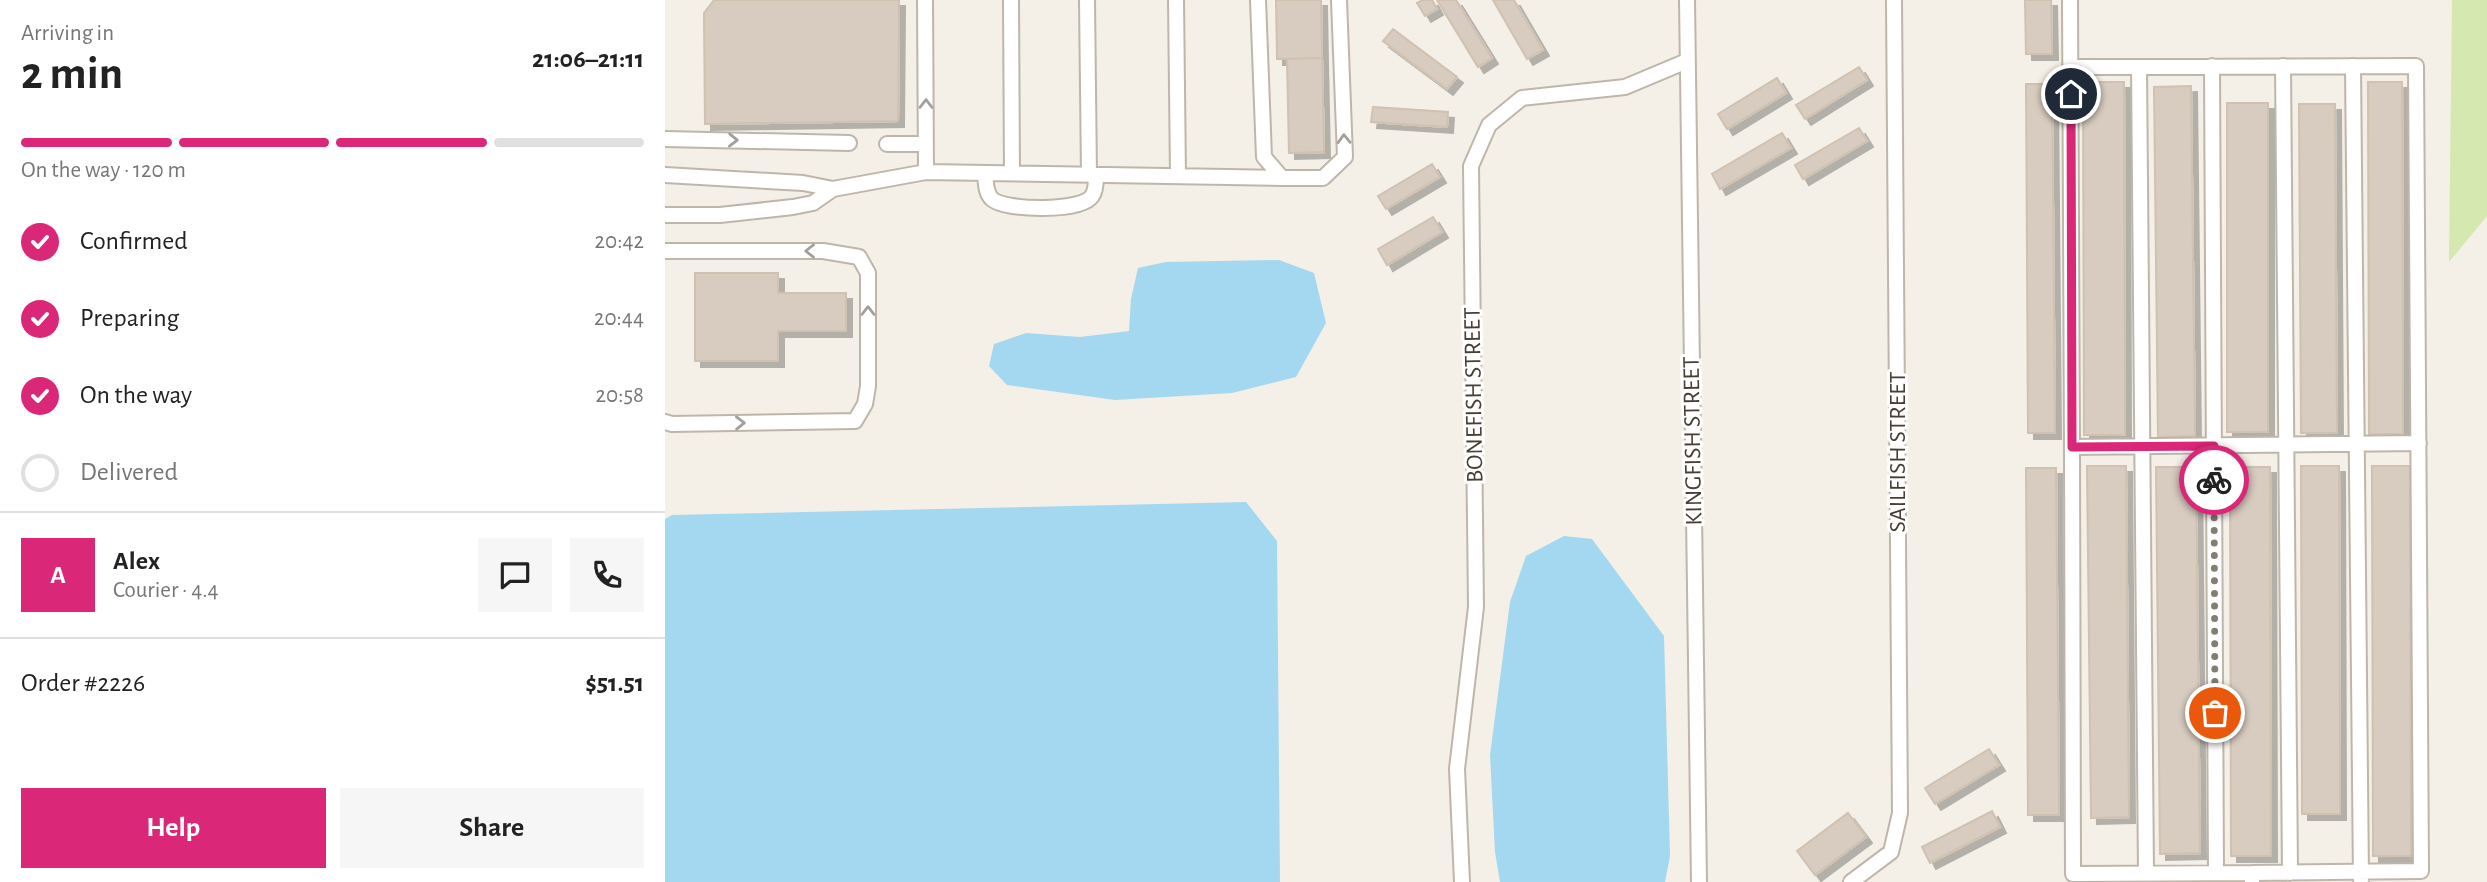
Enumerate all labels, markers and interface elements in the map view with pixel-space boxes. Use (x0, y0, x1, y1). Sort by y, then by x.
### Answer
text: Arriving in (21, 22, 114, 45)
text: 21:06–21:11 (532, 46, 644, 72)
text: 2 min (21, 51, 123, 97)
pin (2041, 64, 2101, 124)
icon: home (2052, 75, 2090, 113)
one-way arrow (918, 98, 934, 109)
one-way arrow (728, 133, 739, 148)
one-way arrow (1337, 133, 1352, 144)
text: On the way · 120 m (21, 159, 186, 182)
icon: check (21, 223, 59, 261)
text: Confirmed (80, 228, 188, 254)
text: 20:42 (595, 230, 644, 253)
one-way arrow (804, 243, 814, 259)
icon: check (21, 300, 59, 338)
text: Preparing (80, 305, 179, 331)
one-way arrow (860, 305, 876, 316)
text: 20:44 (594, 307, 644, 330)
street label: BONEFISH STREET (1460, 307, 1488, 483)
street label: KINGFISH STREET (1680, 356, 1706, 526)
street label: SAILFISH STREET (1886, 371, 1910, 533)
icon: check (21, 377, 59, 415)
text: On the way (80, 382, 192, 408)
text: 20:58 (596, 384, 644, 407)
one-way arrow (736, 415, 746, 431)
courier (2179, 445, 2249, 515)
text: Delivered (80, 459, 178, 485)
icon: bike (2195, 461, 2233, 499)
button: chat (478, 538, 552, 612)
button: phone (570, 538, 644, 612)
text: Alex (113, 548, 160, 574)
text: A (50, 562, 66, 588)
text: Courier · 4.4 (113, 579, 219, 602)
text: Order #2226 (21, 670, 145, 696)
text: $51.51 (585, 670, 644, 696)
pin (2185, 683, 2245, 743)
icon: bag (2196, 694, 2234, 732)
button: Help (21, 788, 326, 868)
button: Share (340, 788, 644, 868)

